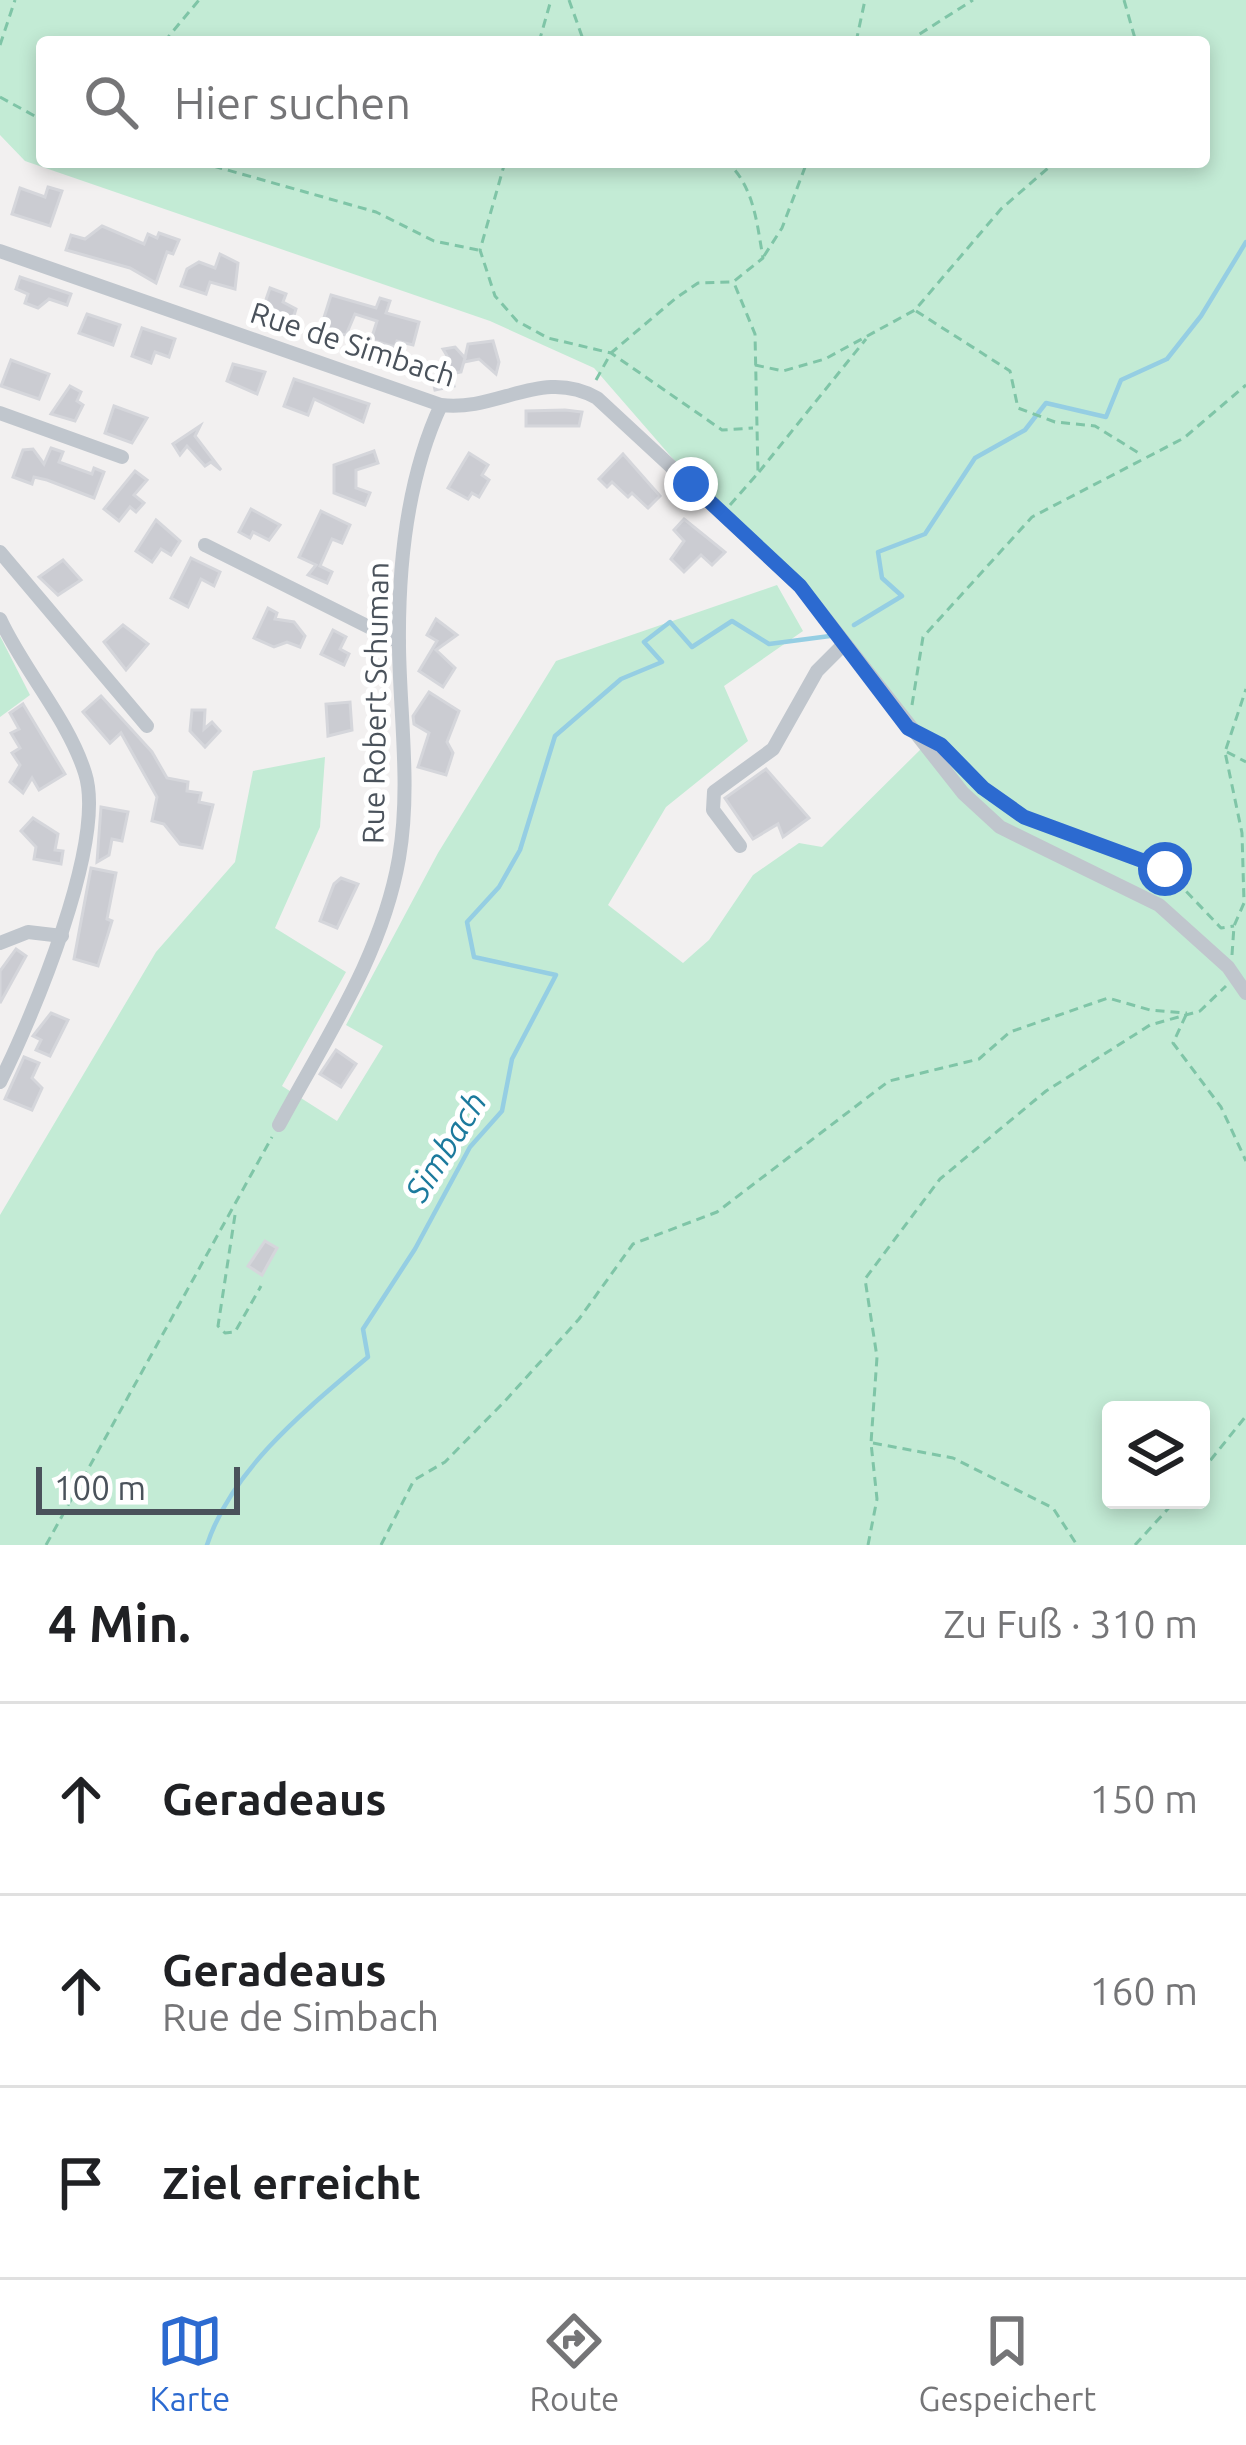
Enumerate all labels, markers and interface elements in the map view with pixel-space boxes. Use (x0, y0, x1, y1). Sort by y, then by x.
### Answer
search box (36, 36, 1210, 168)
icon: search (78, 69, 144, 135)
text: Hier suchen (174, 77, 411, 128)
street label: Rue de Simbach (246, 295, 460, 393)
route end (664, 457, 718, 511)
street label: Rue Robert Schuman (356, 562, 394, 844)
route start (1138, 842, 1192, 896)
water label: Simbach (396, 1085, 493, 1208)
map controls (1102, 1401, 1210, 1509)
button: layers (1102, 1401, 1210, 1509)
scale bar (36, 1461, 240, 1514)
text: 100 m (54, 1469, 146, 1506)
text: 4 Min. (48, 1594, 191, 1652)
text: Zu Fuß · 310 m (943, 1602, 1198, 1645)
icon: ahead (48, 1766, 114, 1832)
text: Geradeaus (162, 1773, 387, 1824)
text: 150 m (1089, 1777, 1198, 1820)
text: Geradeaus (162, 1944, 387, 1995)
icon: ahead (48, 1958, 114, 2024)
text: 160 m (1089, 1969, 1198, 2012)
text: Rue de Simbach (162, 1995, 439, 2038)
icon: arrive (48, 2150, 114, 2216)
text: Ziel erreicht (162, 2157, 421, 2208)
tab: Karte (150, 2308, 230, 2417)
tab: Route (530, 2308, 619, 2417)
tab: Gespeichert (919, 2308, 1096, 2417)

